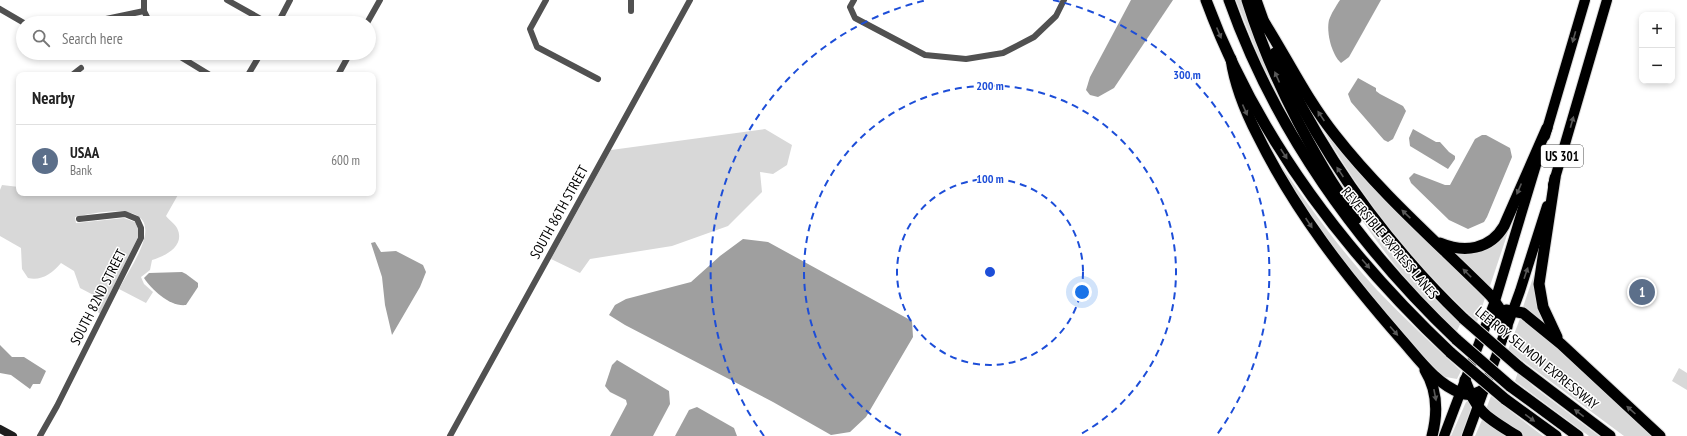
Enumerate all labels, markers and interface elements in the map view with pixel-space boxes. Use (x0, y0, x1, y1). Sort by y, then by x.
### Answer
map controls (1639, 12, 1675, 84)
button: + (1639, 12, 1675, 48)
search box (16, 16, 376, 60)
icon: search (30, 27, 52, 49)
one-way arrow (1216, 27, 1222, 38)
text: Search here (62, 29, 123, 48)
one-way arrow (1571, 32, 1577, 44)
button: − (1639, 48, 1675, 84)
text: 300 m (1173, 67, 1201, 82)
one-way arrow (1274, 72, 1280, 83)
text: 200 m (976, 78, 1004, 93)
text: Nearby (32, 87, 75, 109)
one-way arrow (1242, 104, 1248, 115)
one-way arrow (1317, 111, 1325, 121)
one-way arrow (1569, 116, 1575, 128)
text: USAA (70, 143, 99, 162)
road number: US 301 (1541, 145, 1583, 167)
one-way arrow (1280, 148, 1287, 160)
text: 1 (42, 152, 48, 169)
text: 600 m (331, 152, 360, 169)
street label: SOUTH 86TH STREET (526, 161, 593, 262)
text: Bank (70, 162, 92, 179)
one-way arrow (1337, 166, 1344, 178)
text: 100 m (976, 171, 1004, 186)
street label: REVERSIBLE EXPRESS LANES (1338, 183, 1442, 303)
one-way arrow (1516, 183, 1522, 194)
one-way arrow (1401, 209, 1412, 218)
one-way arrow (1305, 217, 1313, 228)
street label: SOUTH 82ND STREET (66, 245, 130, 348)
one-way arrow (1362, 259, 1371, 269)
centre of rings (983, 265, 997, 279)
one-way arrow (1524, 267, 1530, 279)
one-way arrow (1462, 268, 1472, 278)
pin: 1 (1629, 277, 1655, 307)
your location (1072, 282, 1092, 302)
street label: LEE ROY SELMON EXPRESSWAY (1472, 303, 1603, 414)
one-way arrow (1390, 326, 1399, 336)
one-way arrow (1432, 389, 1438, 401)
one-way arrow (1627, 406, 1636, 415)
one-way arrow (1573, 409, 1584, 417)
one-way arrow (1525, 414, 1536, 422)

